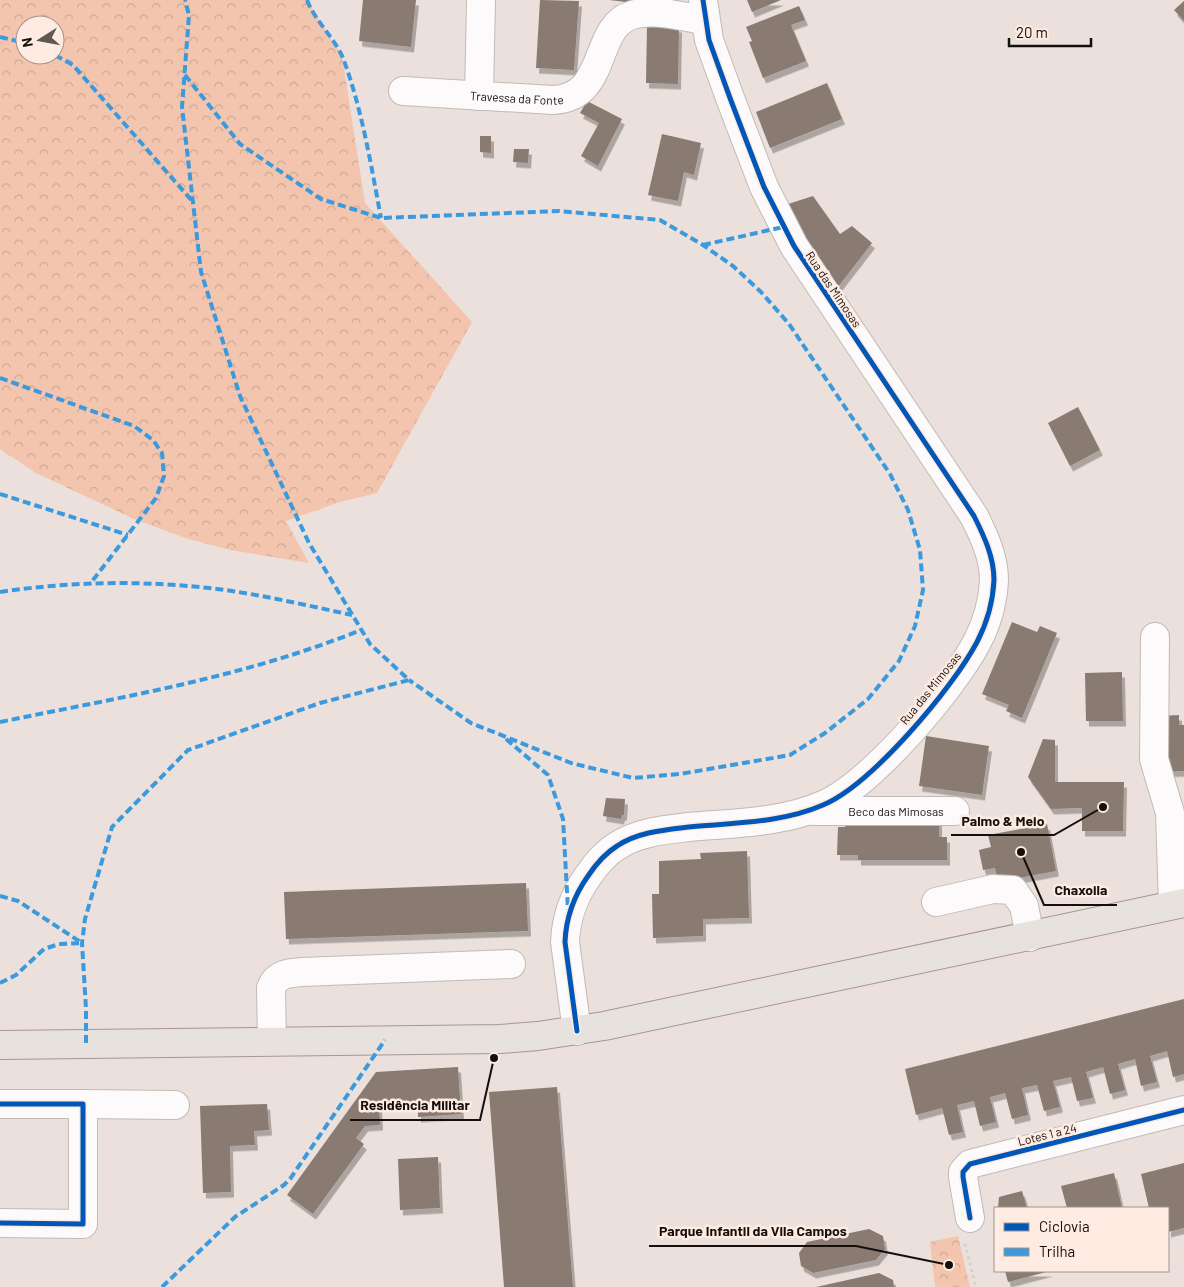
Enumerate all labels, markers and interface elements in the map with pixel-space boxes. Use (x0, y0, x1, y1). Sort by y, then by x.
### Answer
north arrow (15, 15, 65, 65)
scale bar (1009, 15, 1092, 47)
text: 20 m (1016, 23, 1048, 41)
text: N (18, 36, 36, 49)
street label: Travessa da Fonte (470, 88, 565, 107)
street label: Rua das Mimosas (803, 248, 865, 330)
street label: Rua das Mimosas (897, 649, 964, 727)
street label: Beco das Mimosas (848, 804, 944, 818)
callout: Palmo & Meio (951, 806, 1054, 835)
text: Palmo & Meio (961, 812, 1045, 829)
callout: Chaxoila (1044, 876, 1117, 905)
text: Chaxoila (1055, 881, 1107, 898)
callout: Residência Militar (350, 1091, 480, 1120)
text: Residência Militar (360, 1096, 470, 1113)
street label: Lotes 1 a 24 (1016, 1120, 1078, 1148)
legend (994, 1207, 1169, 1272)
callout: Parque Infantil da Vila Campos (649, 1217, 856, 1246)
text: Ciclovia (1039, 1217, 1090, 1235)
text: Parque Infantil da Vila Campos (659, 1222, 847, 1239)
text: Trilha (1039, 1242, 1075, 1260)

